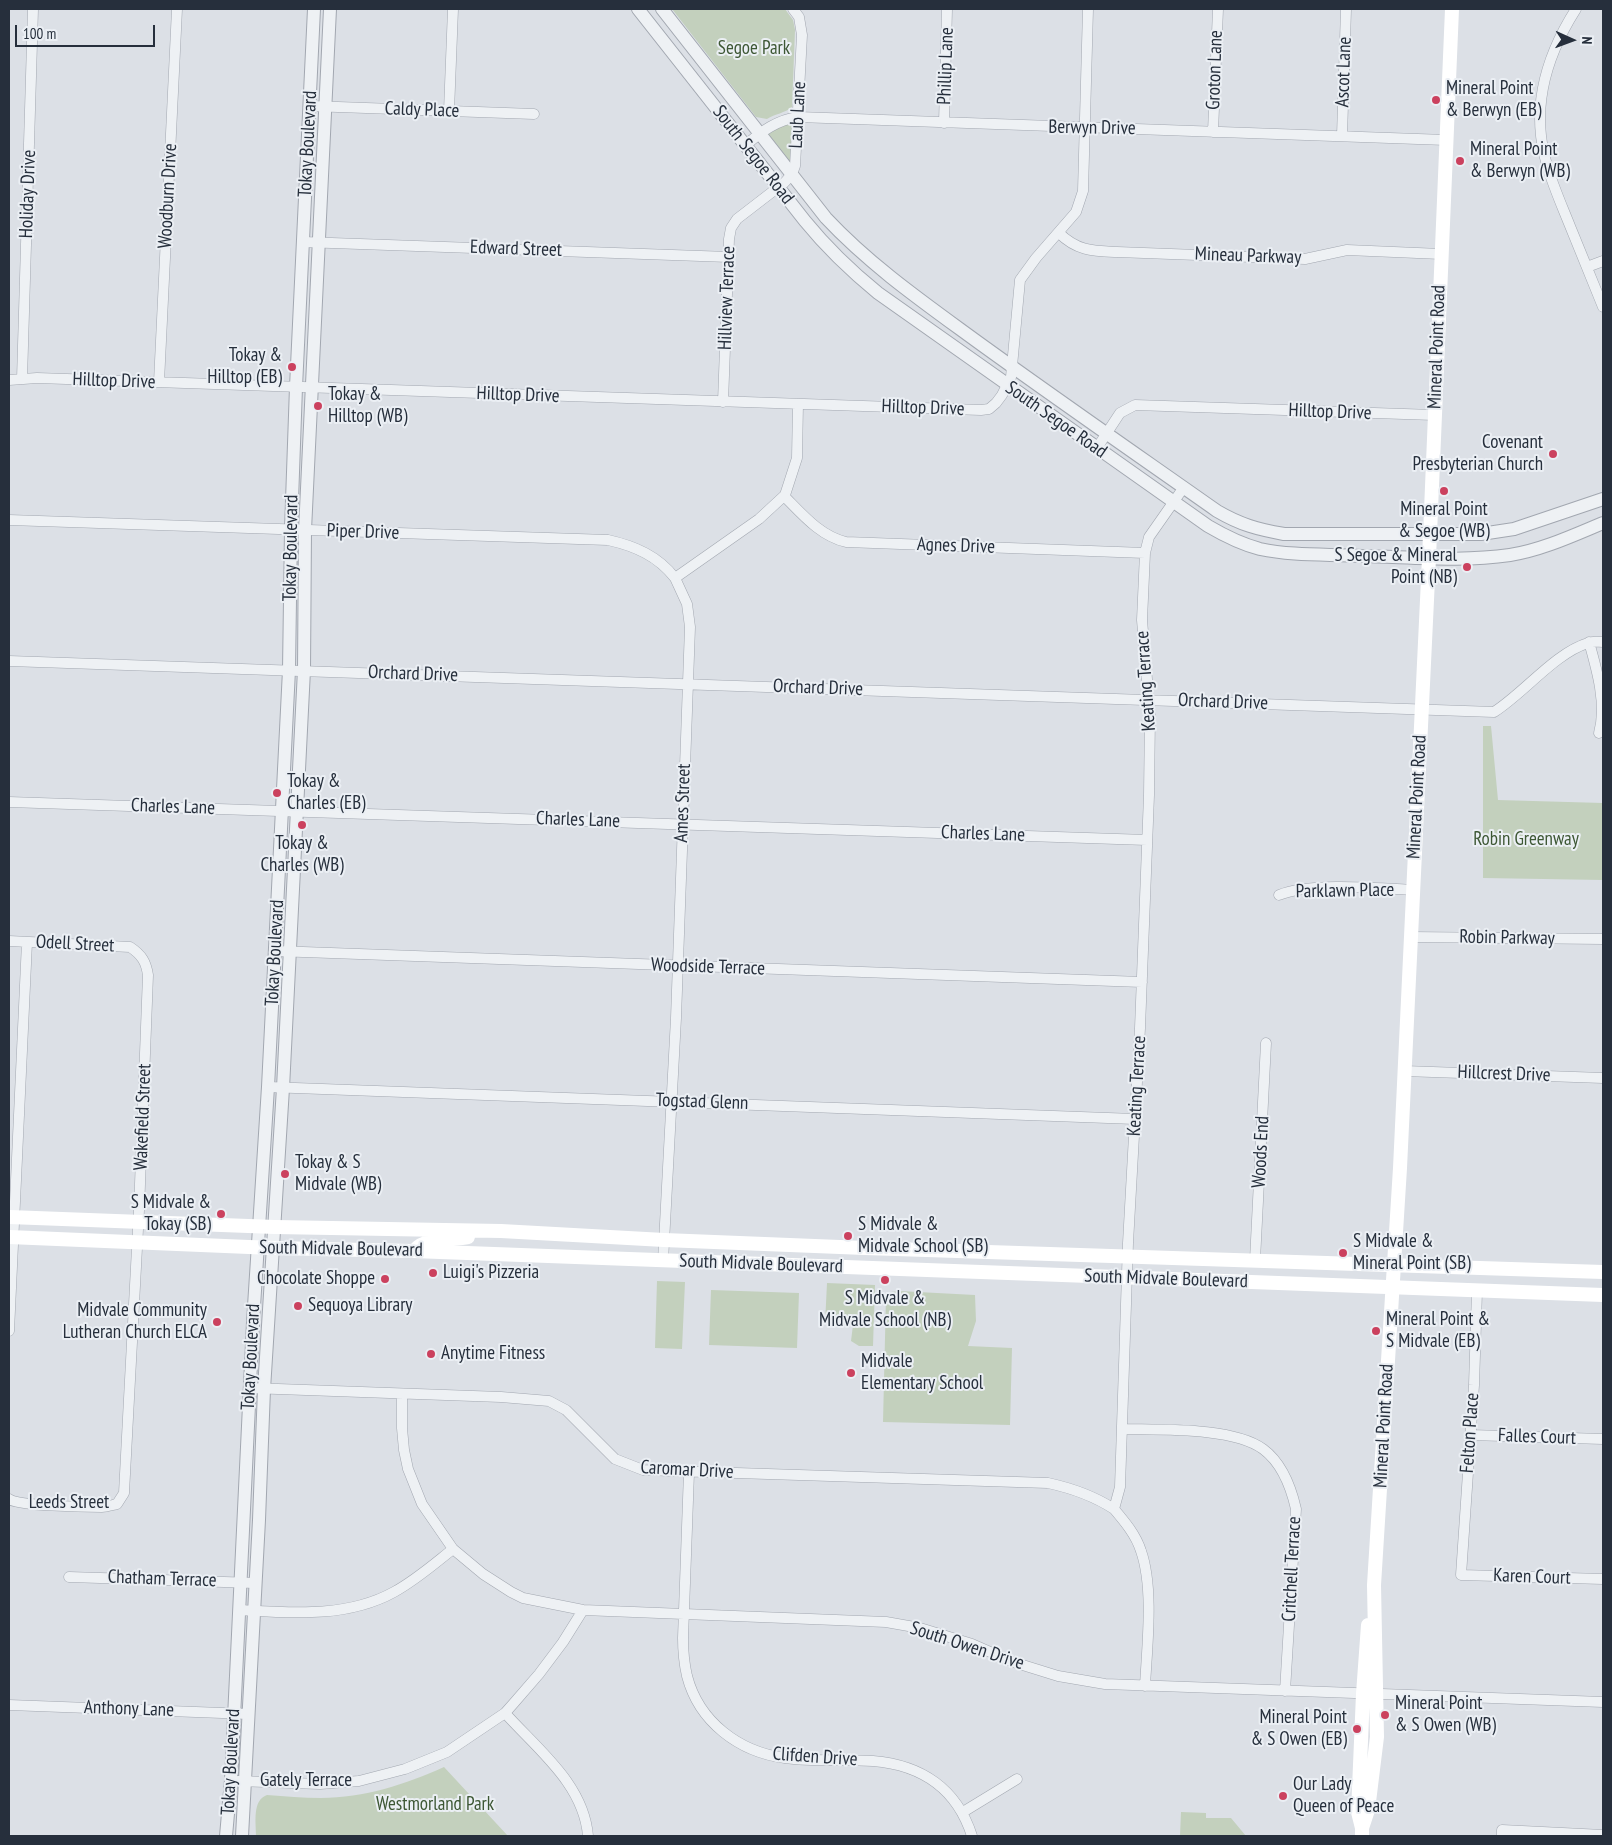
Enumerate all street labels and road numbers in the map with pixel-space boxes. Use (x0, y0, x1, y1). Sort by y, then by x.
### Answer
street label: Phillip Lane (933, 27, 959, 105)
street label: Groton Lane (1202, 30, 1228, 110)
street label: Ascot Lane (1331, 36, 1357, 108)
street label: Laub Lane (785, 81, 811, 149)
street label: Tokay Boulevard (294, 90, 322, 198)
street label: Caldy Place (384, 97, 460, 123)
street label: South Segoe Road (707, 101, 799, 209)
street label: Berwyn Drive (1048, 116, 1136, 140)
street label: Woodburn Drive (154, 143, 182, 249)
street label: Holiday Drive (15, 149, 41, 239)
street label: Edward Street (470, 236, 562, 262)
street label: Mineau Parkway (1194, 243, 1302, 269)
street label: Hillview Terrace (714, 245, 740, 351)
street label: Mineral Point Road (1423, 285, 1451, 409)
street label: Hilltop Drive (72, 368, 156, 394)
street label: South Segoe Road (1001, 377, 1111, 463)
street label: Hilltop Drive (476, 382, 560, 408)
street label: Hilltop Drive (881, 395, 965, 421)
street label: Hilltop Drive (1288, 399, 1372, 425)
street label: Tokay Boulevard (279, 494, 303, 602)
street label: Piper Drive (326, 519, 400, 545)
street label: Agnes Drive (917, 533, 995, 559)
street label: Keating Terrace (1131, 630, 1161, 732)
street label: Orchard Drive (367, 661, 459, 687)
street label: Orchard Drive (772, 675, 864, 701)
street label: Orchard Drive (1177, 689, 1269, 715)
street label: Mineral Point Road (1402, 734, 1432, 860)
street label: Ames Street (670, 763, 696, 843)
street label: Charles Lane (131, 794, 215, 820)
street label: Charles Lane (536, 807, 620, 833)
street label: Charles Lane (941, 821, 1025, 847)
street label: Parklawn Place (1295, 879, 1395, 903)
street label: Tokay Boulevard (261, 899, 289, 1007)
street label: Robin Parkway (1459, 926, 1555, 950)
street label: Odell Street (35, 931, 115, 957)
street label: Woodside Terrace (651, 954, 765, 980)
street label: Keating Terrace (1123, 1035, 1151, 1137)
street label: Hillcrest Drive (1457, 1061, 1551, 1087)
street label: Wakefield Street (130, 1063, 156, 1171)
street label: Togstad Glenn (655, 1089, 749, 1115)
street label: Woods End (1248, 1116, 1274, 1188)
street label: South Midvale Boulevard (259, 1236, 423, 1262)
street label: South Midvale Boulevard (679, 1250, 843, 1278)
street label: South Midvale Boulevard (1084, 1265, 1248, 1293)
street label: Tokay Boulevard (237, 1303, 265, 1411)
street label: Mineral Point Road (1369, 1363, 1399, 1489)
street label: Felton Place (1456, 1392, 1484, 1474)
street label: Falles Court (1498, 1424, 1576, 1450)
street label: Caromar Drive (640, 1456, 734, 1484)
street label: Leeds Street (29, 1492, 109, 1514)
street label: Critchell Terrace (1278, 1516, 1306, 1622)
street label: Karen Court (1493, 1564, 1571, 1590)
street label: Chatham Terrace (107, 1566, 217, 1592)
street label: South Owen Drive (907, 1617, 1027, 1675)
street label: Anthony Lane (84, 1696, 174, 1722)
street label: Tokay Boulevard (217, 1708, 245, 1816)
street label: Clifden Drive (772, 1743, 858, 1771)
street label: Gately Terrace (260, 1770, 352, 1792)

